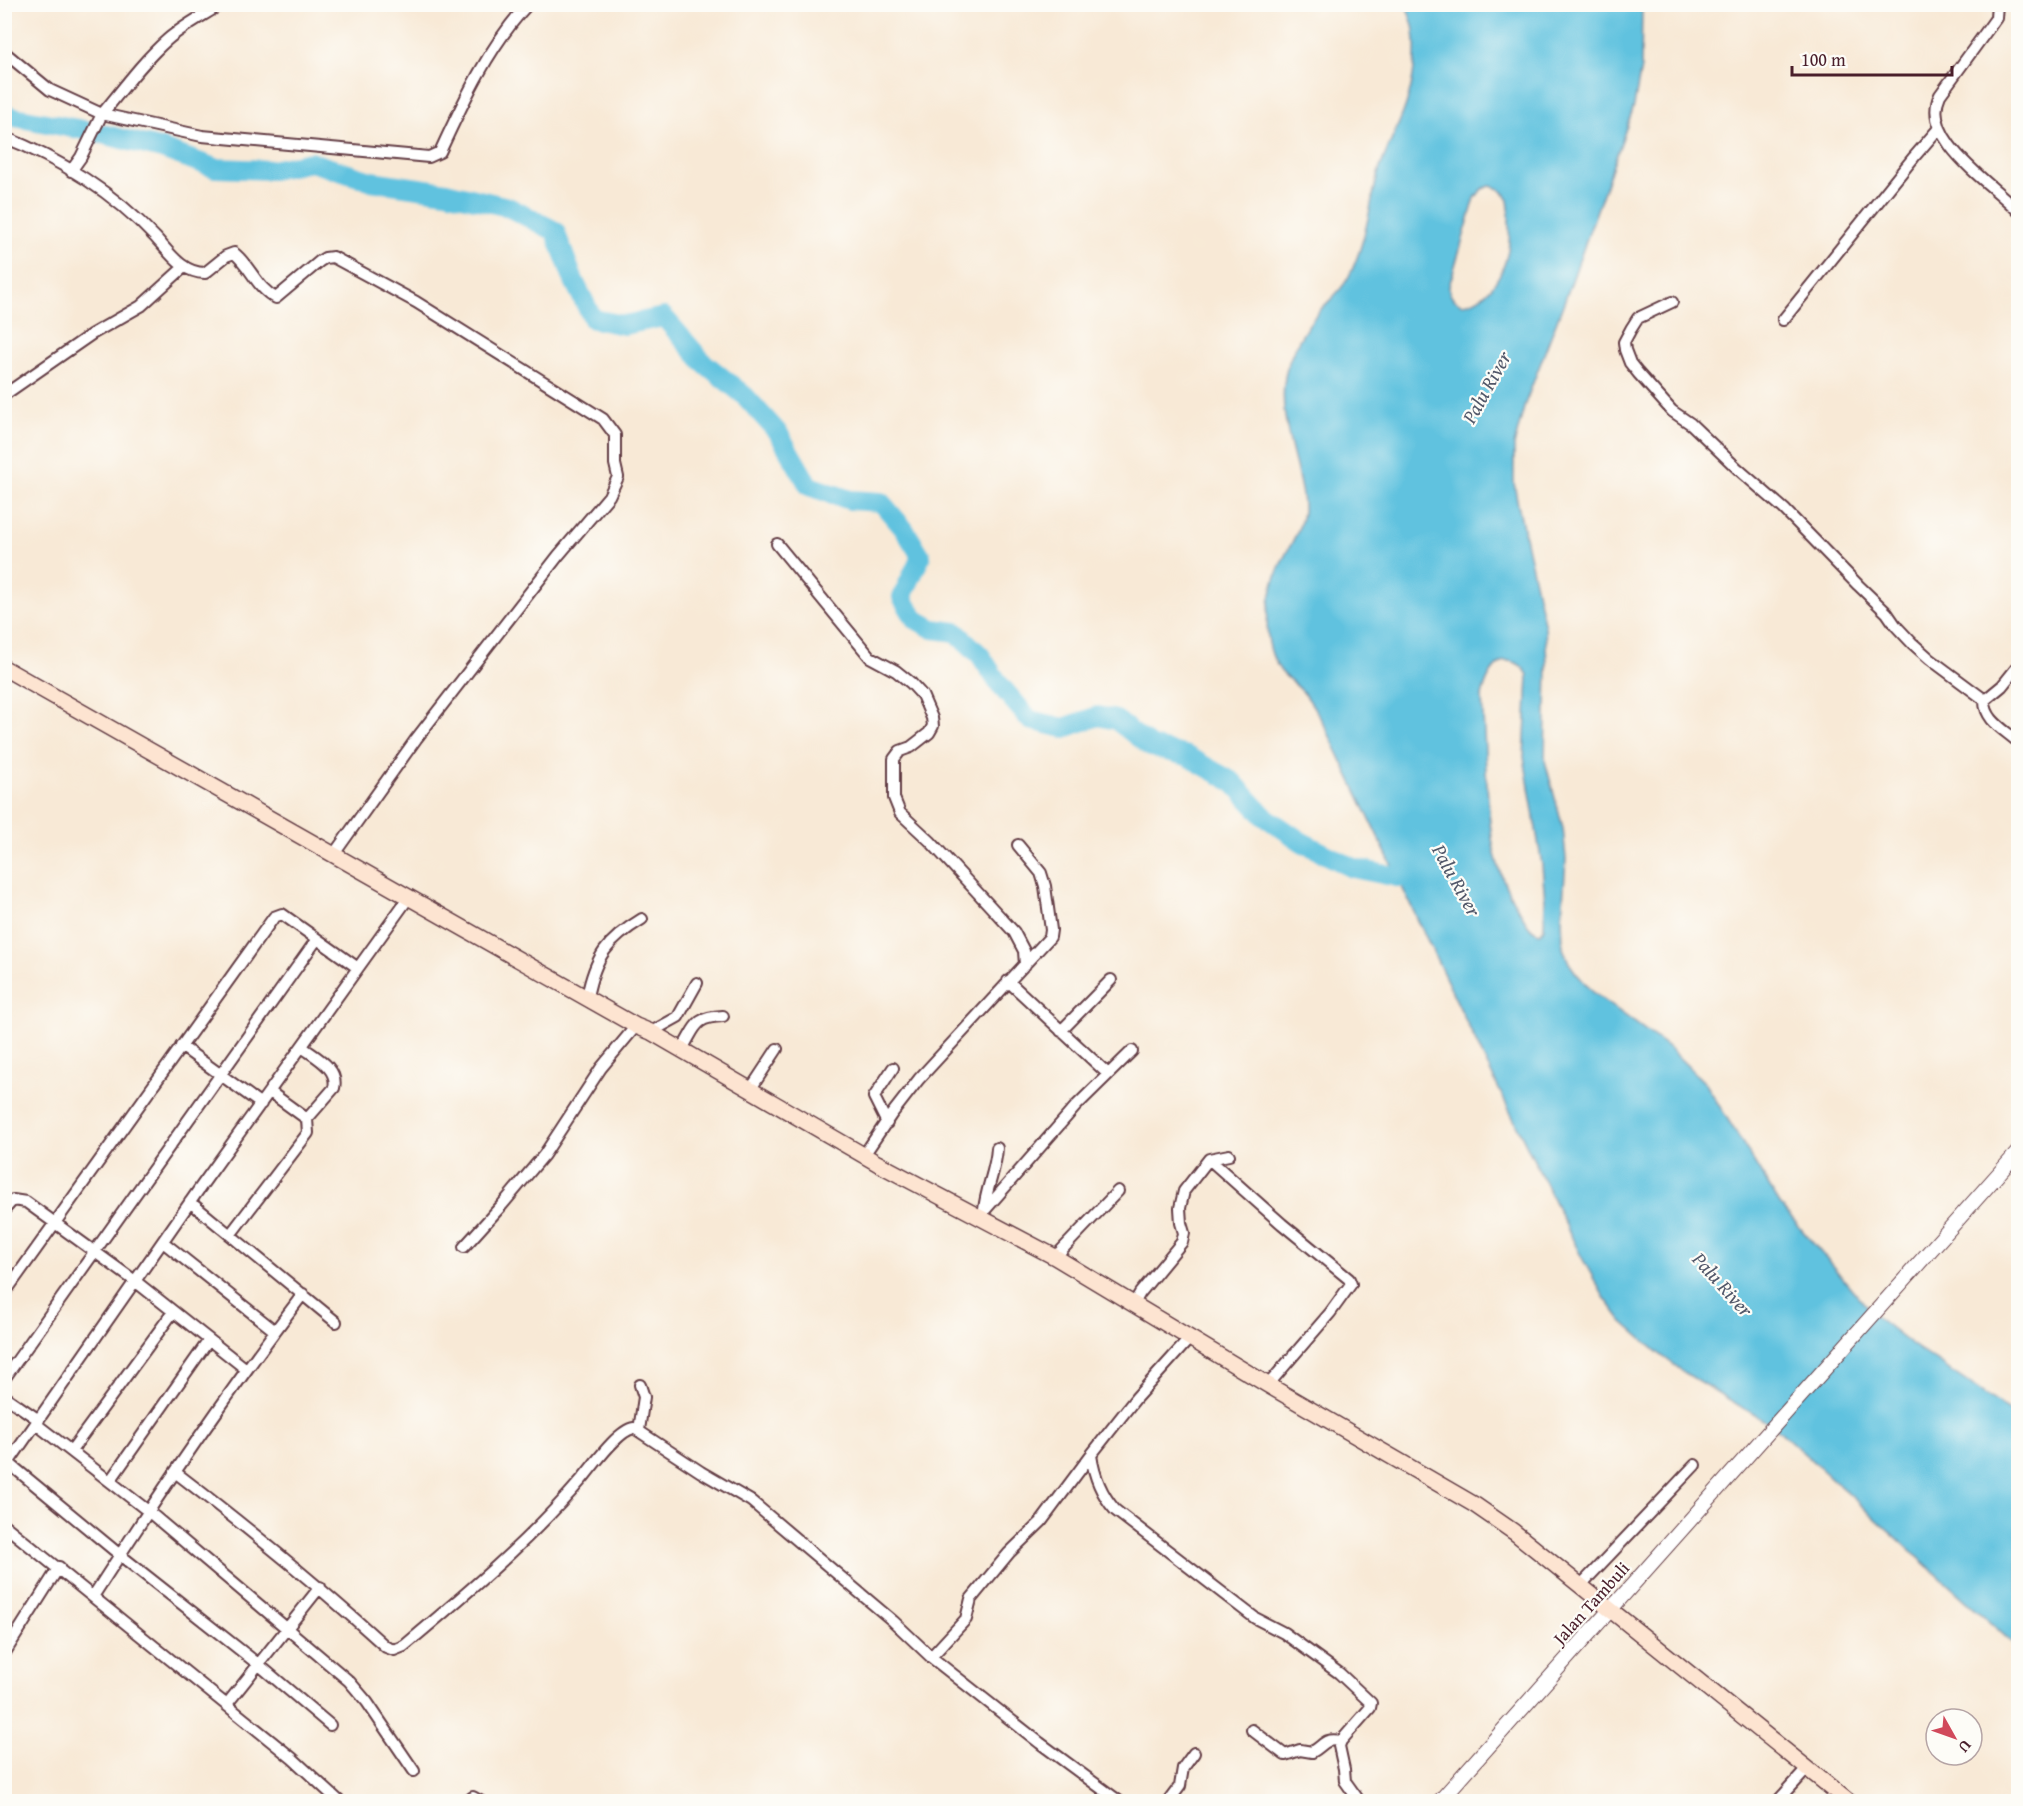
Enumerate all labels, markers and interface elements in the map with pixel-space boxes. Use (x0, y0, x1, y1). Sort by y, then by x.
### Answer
scale bar (1792, 39, 1952, 77)
text: 100 m (1801, 46, 1846, 73)
water label: Palu River (1454, 345, 1518, 429)
water label: Palu River (1425, 838, 1489, 922)
water label: Palu River (1685, 1244, 1760, 1323)
street label: Jalan Tambuli (1545, 1555, 1636, 1652)
north arrow (1924, 1707, 1984, 1767)
text: U (1953, 1735, 1978, 1759)

